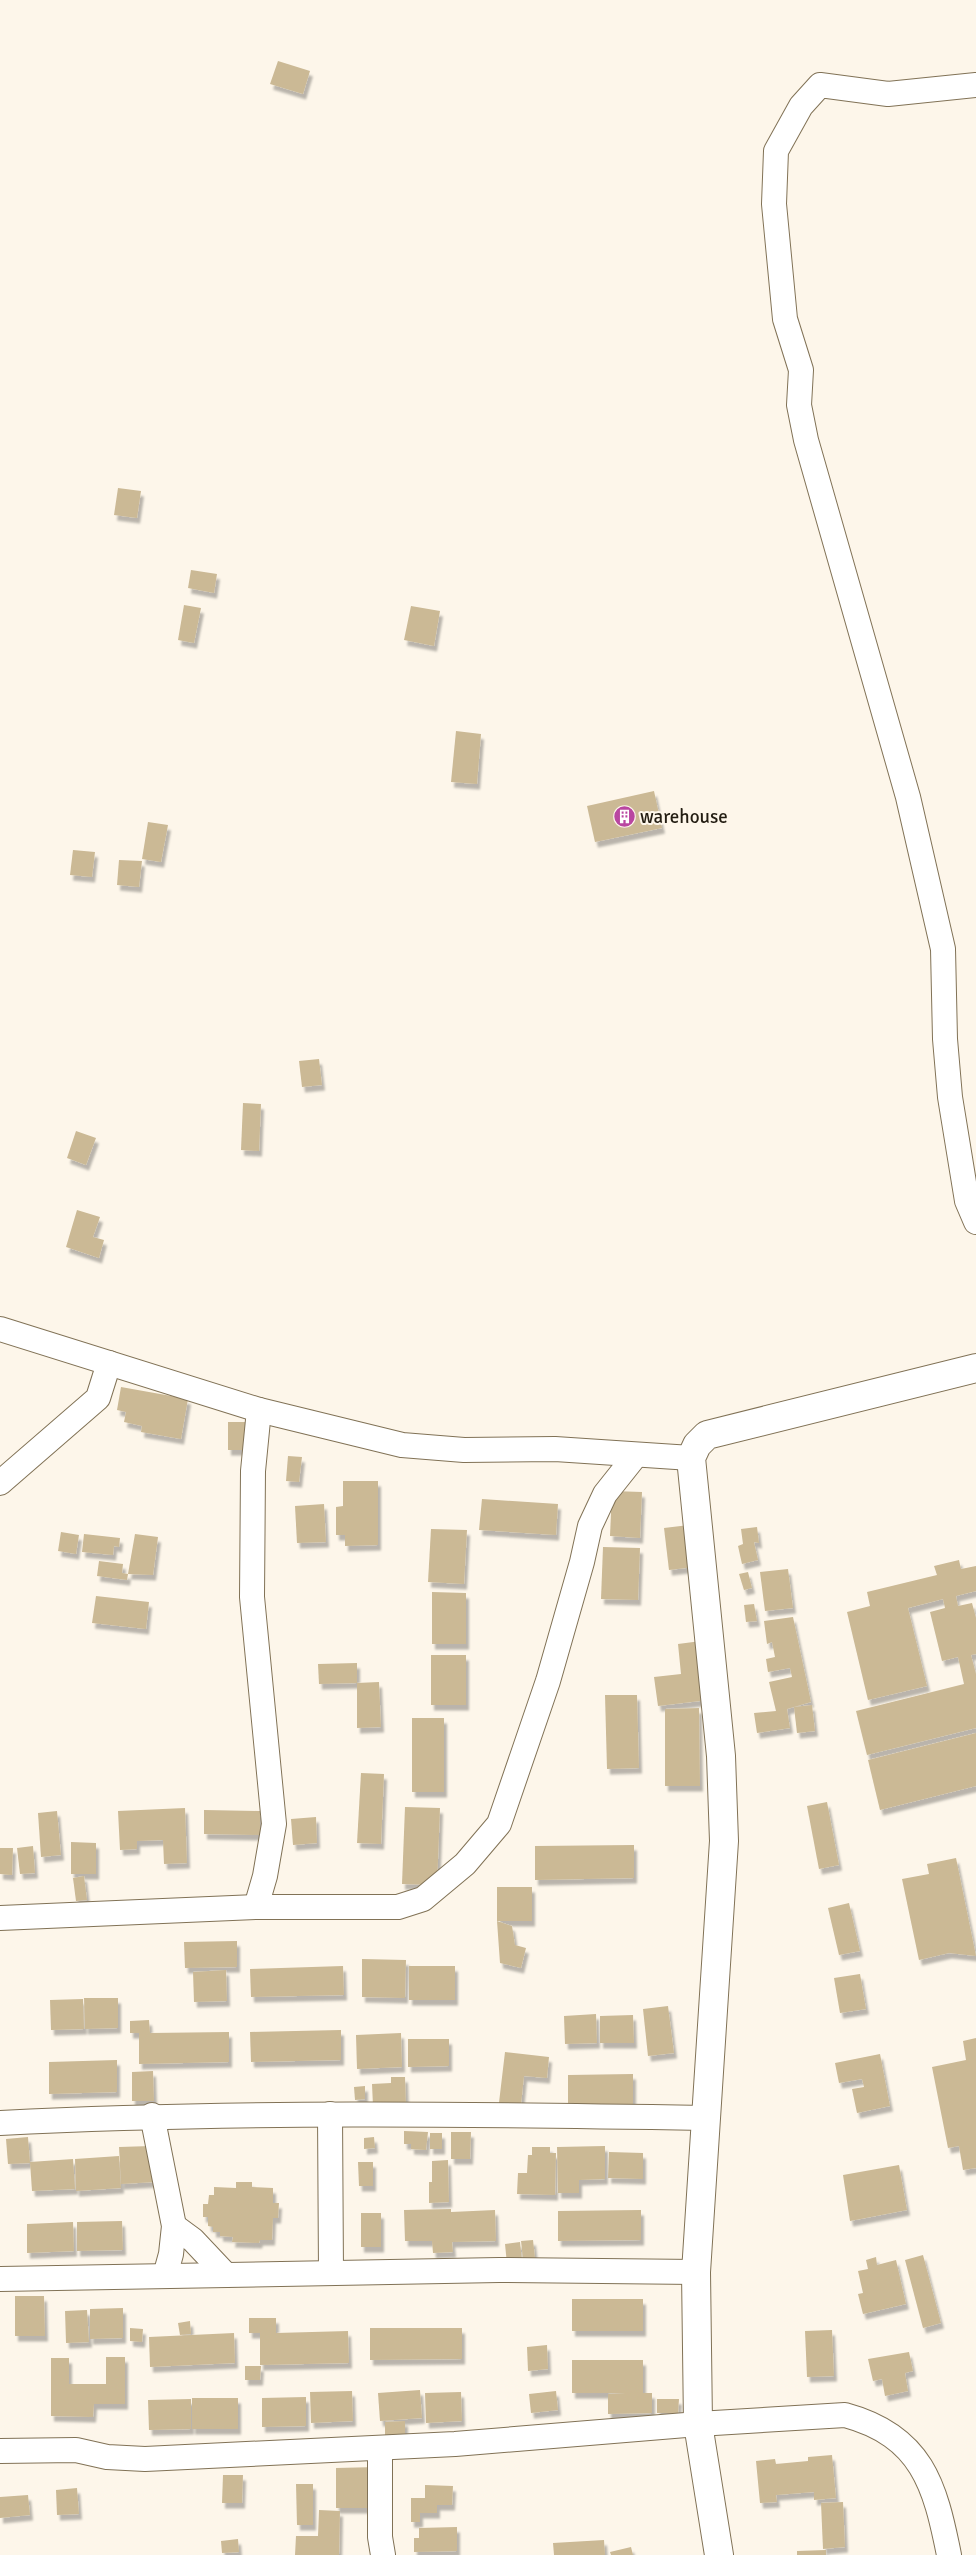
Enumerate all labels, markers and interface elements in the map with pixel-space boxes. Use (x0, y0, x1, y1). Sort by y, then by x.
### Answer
building icon: warehouse (612, 805, 636, 829)
place label: warehouse (640, 805, 728, 829)

